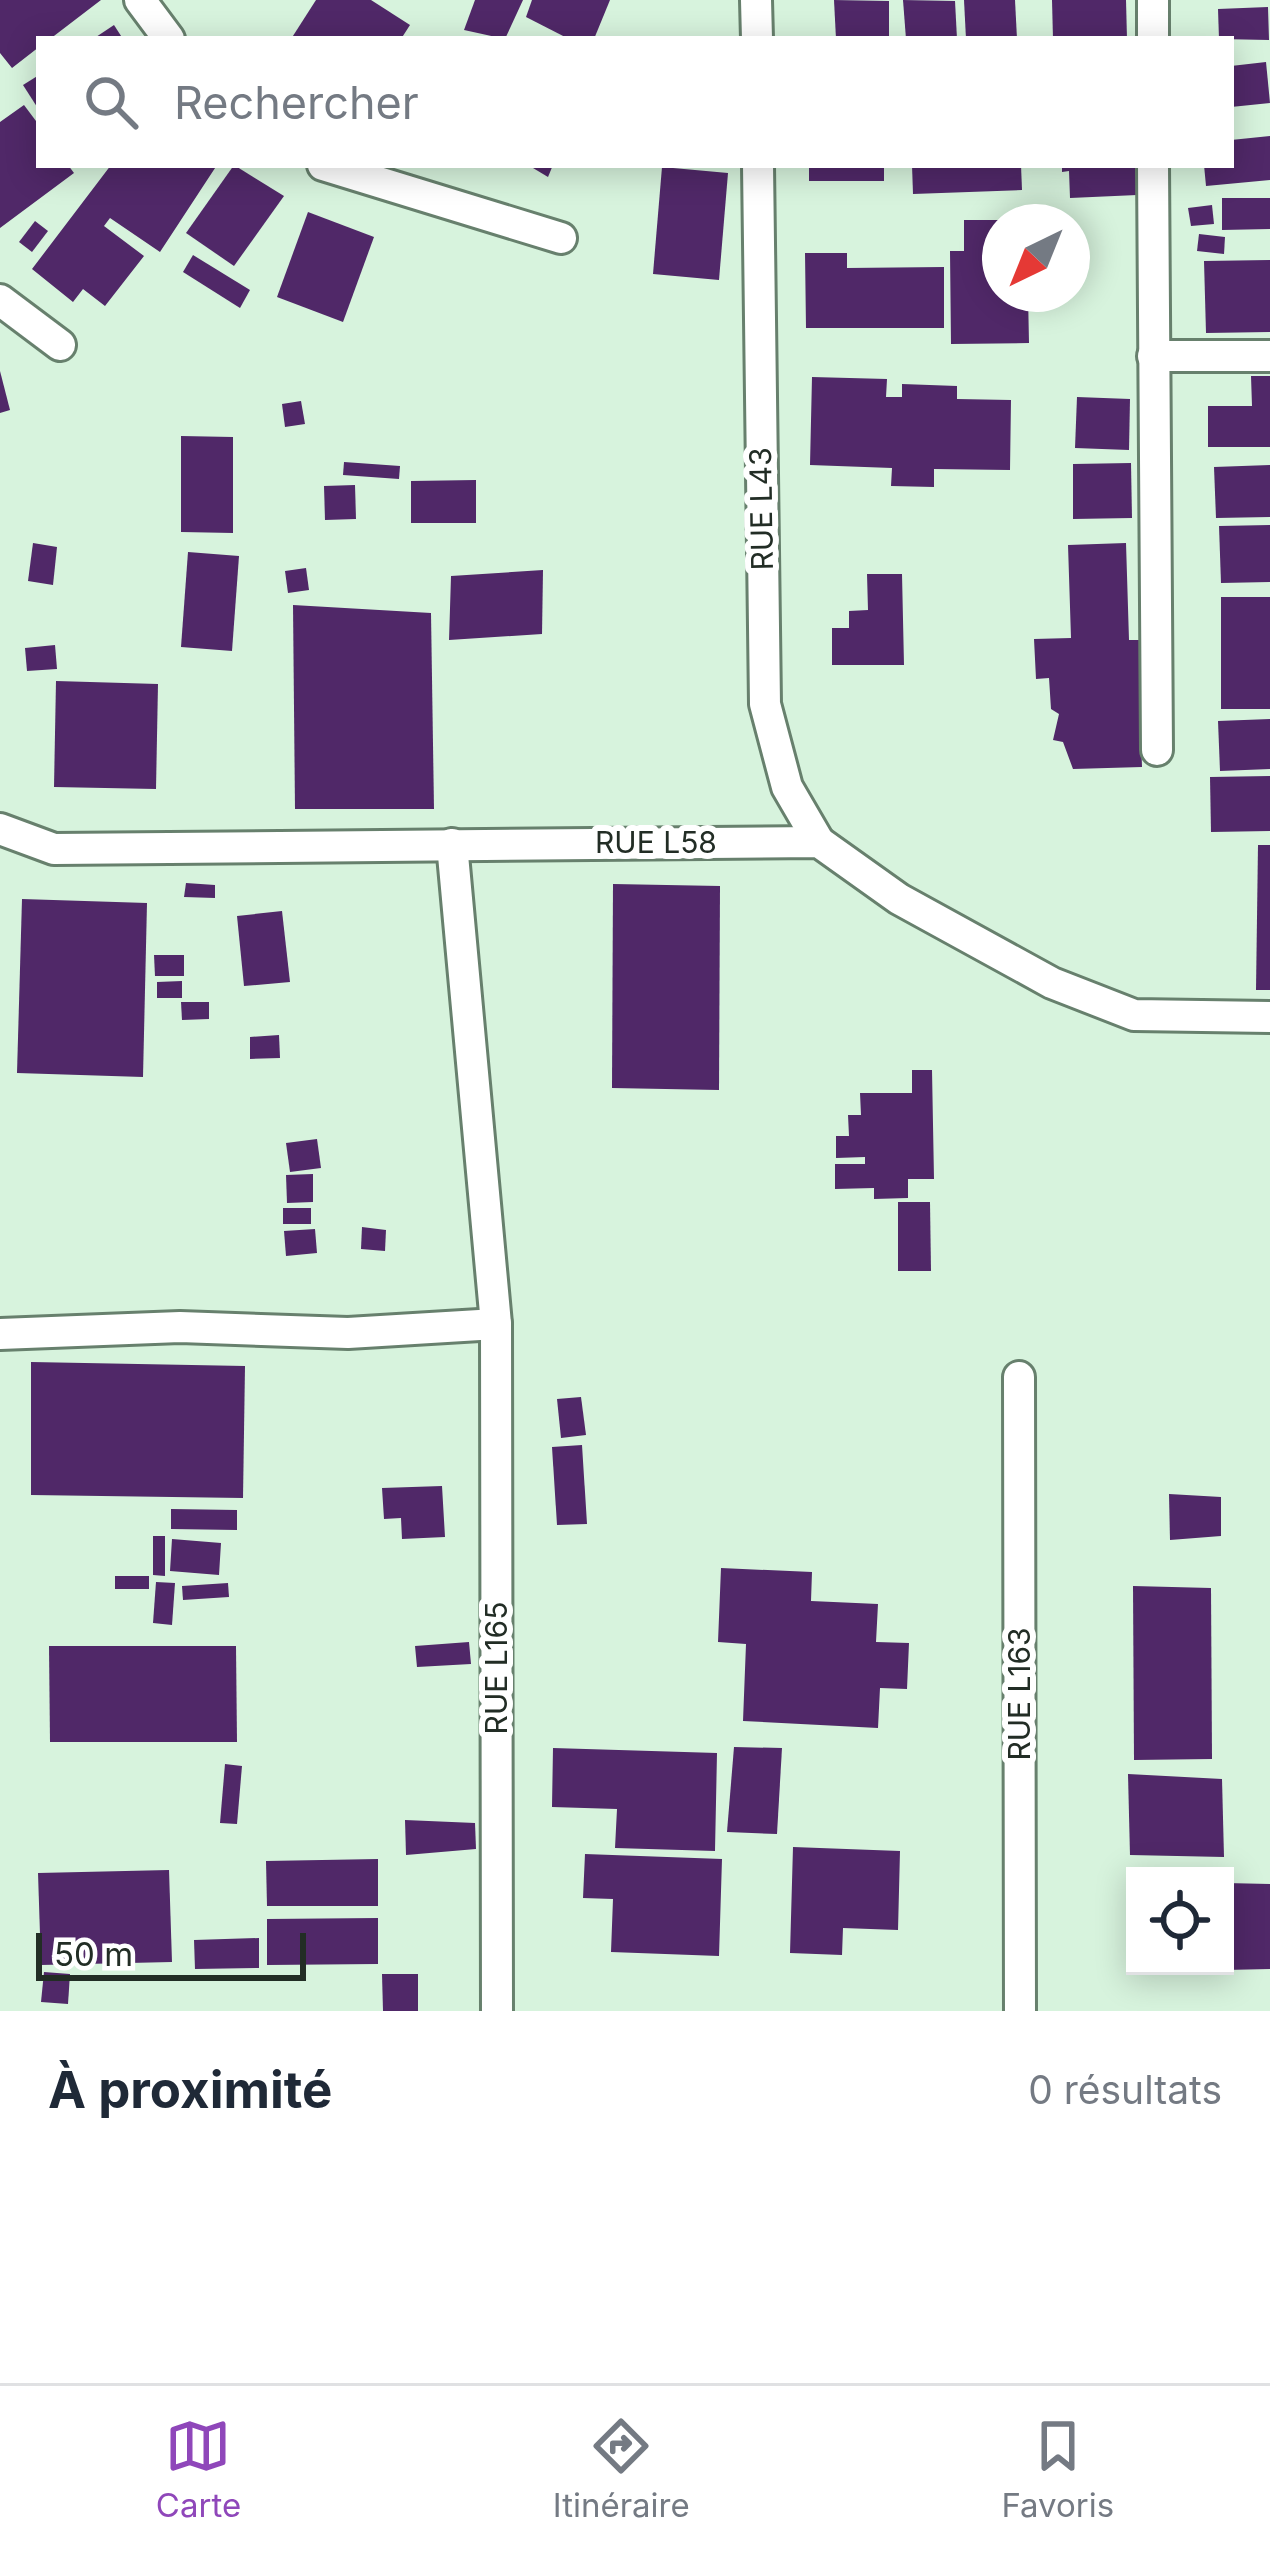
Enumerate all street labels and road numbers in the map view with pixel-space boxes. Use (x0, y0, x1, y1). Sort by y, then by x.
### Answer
street label: RUE L43 (742, 447, 780, 571)
street label: RUE L58 (595, 824, 717, 860)
street label: RUE L165 (478, 1602, 514, 1734)
street label: RUE L163 (1001, 1627, 1037, 1761)

